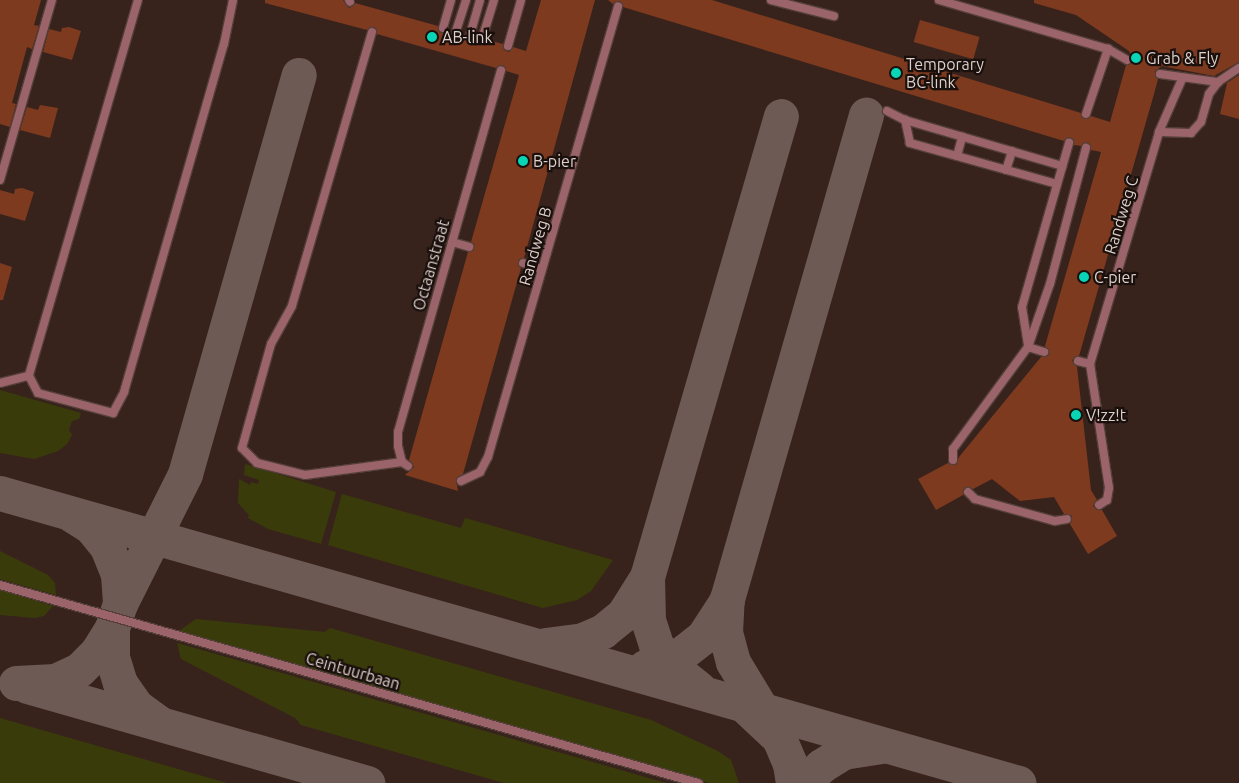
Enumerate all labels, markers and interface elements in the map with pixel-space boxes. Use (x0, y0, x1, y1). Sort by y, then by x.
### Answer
place label: AB-link (442, 27, 492, 47)
marker: AB-link (426, 31, 438, 43)
place label: Grab & Fly (1146, 48, 1218, 68)
marker: Grab & Fly (1130, 52, 1142, 64)
place label: Temporary BC-link (906, 54, 984, 92)
marker: Temporary BC-link (890, 67, 902, 79)
place label: B-pier (533, 151, 576, 171)
marker: B-pier (517, 155, 529, 167)
street label: Randweg C (1100, 174, 1142, 256)
street label: Randweg B (515, 204, 555, 288)
street label: Octaanstraat (409, 217, 453, 313)
place label: C-pier (1094, 267, 1136, 287)
marker: C-pier (1078, 271, 1090, 283)
place label: V!zz!t (1086, 405, 1126, 425)
marker: V!zz!t (1070, 409, 1082, 421)
street label: Ceintuurbaan (304, 648, 402, 694)

